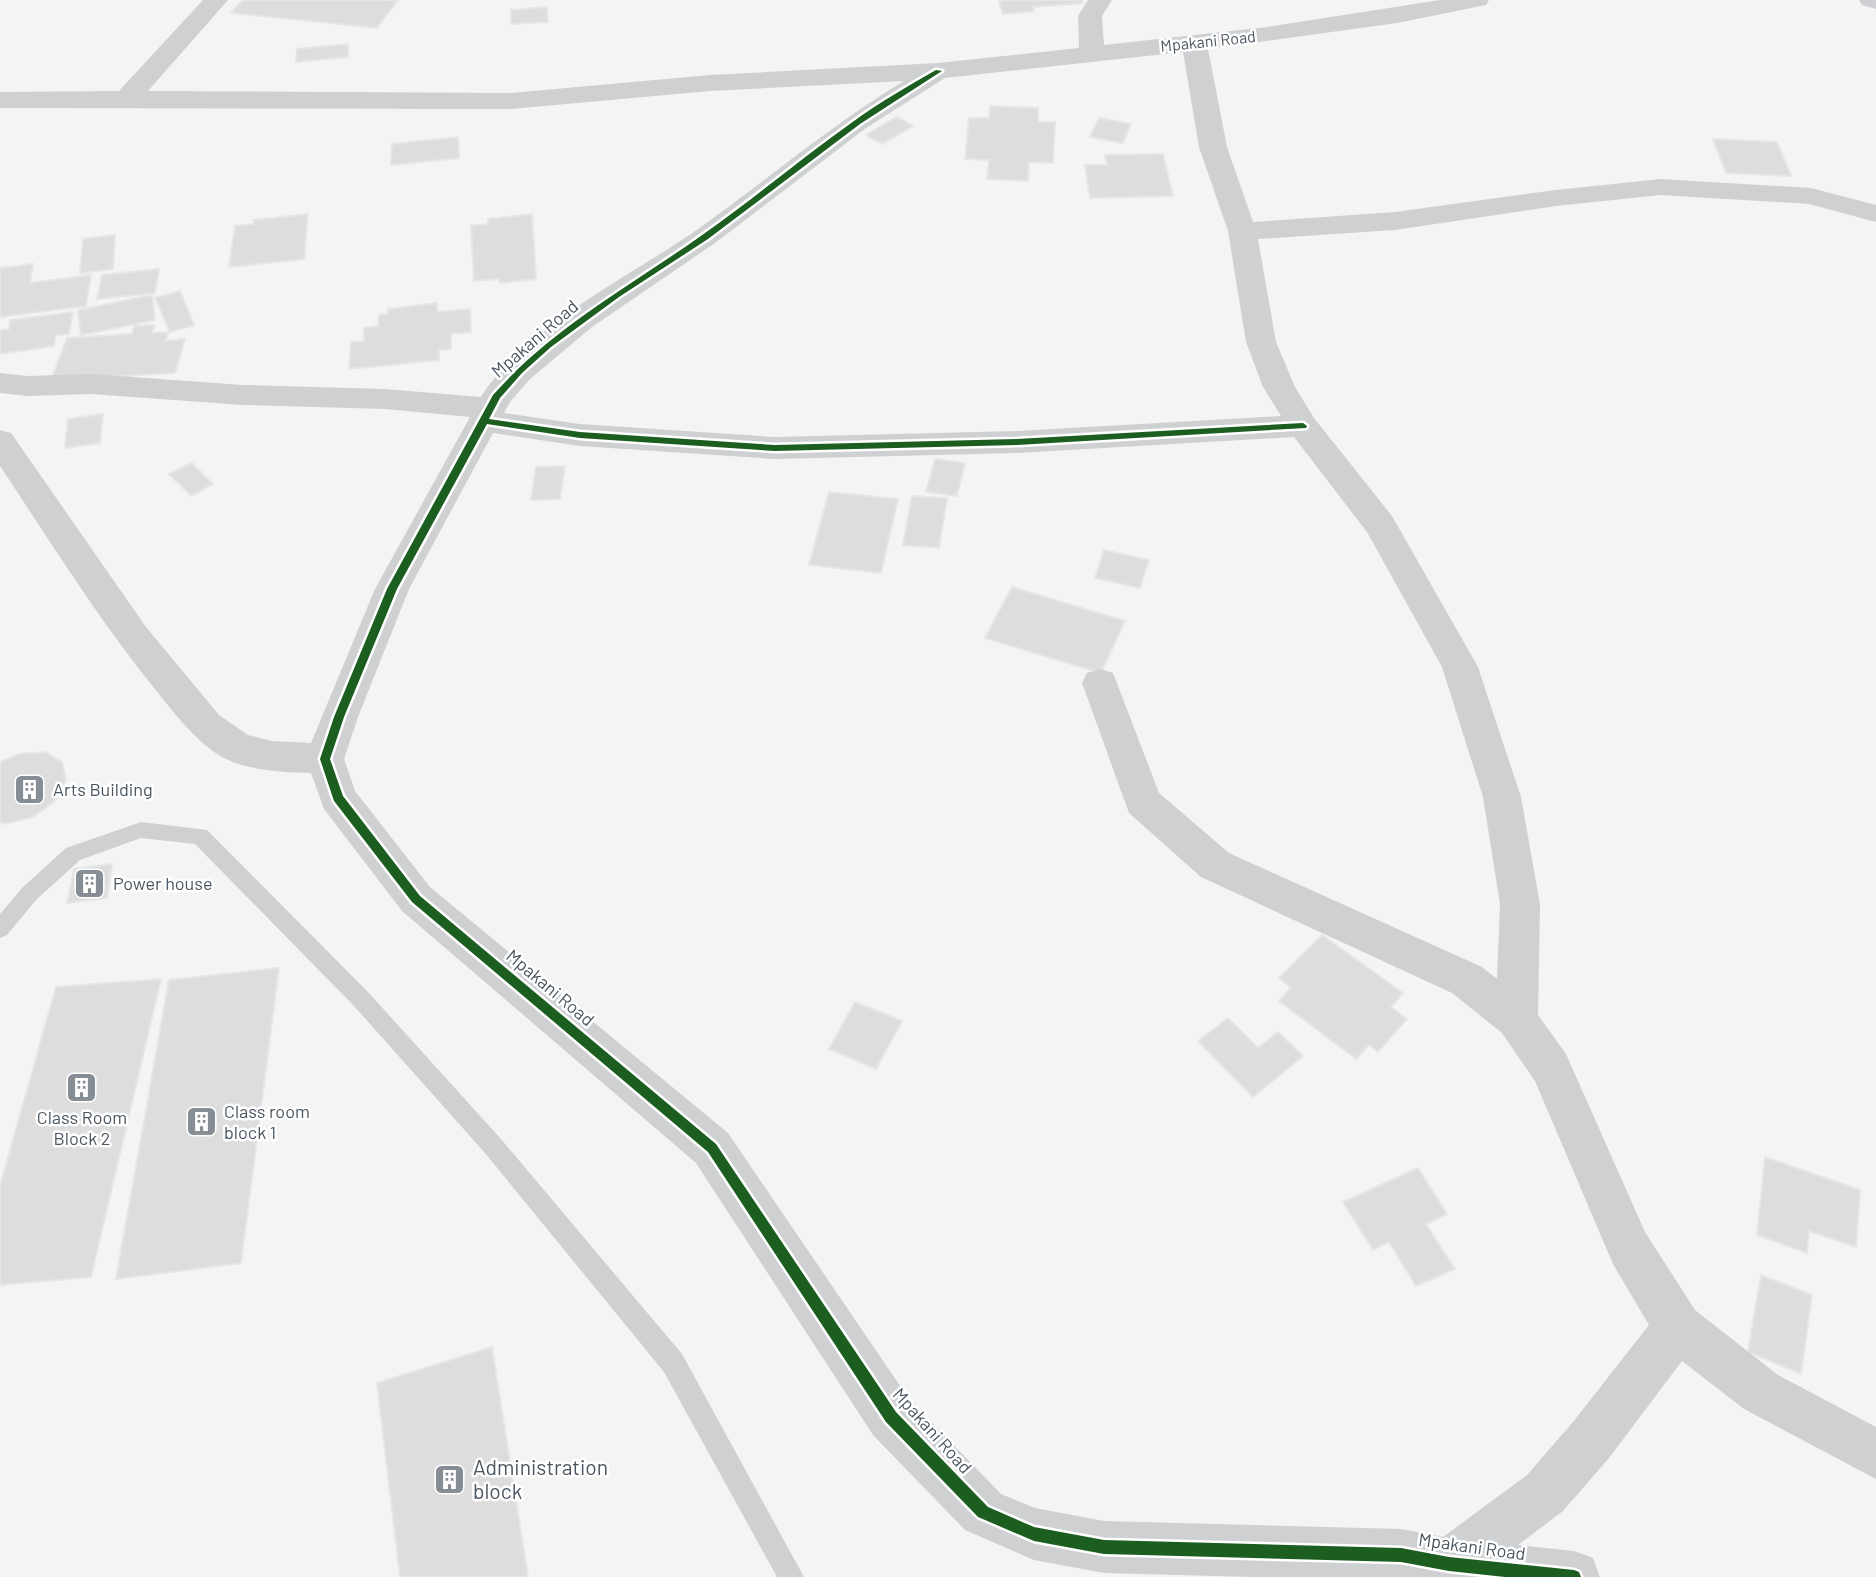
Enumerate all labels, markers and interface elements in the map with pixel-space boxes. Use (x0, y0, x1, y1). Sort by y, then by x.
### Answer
street label: Mpakani Road (1159, 26, 1257, 55)
street label: Mpakani Road (486, 295, 582, 382)
building icon: Arts Building (13, 773, 47, 807)
place label: Arts Building (53, 778, 153, 800)
building icon: Power house (73, 867, 107, 901)
place label: Power house (113, 872, 213, 894)
street label: Mpakani Road (502, 944, 599, 1030)
building icon: Class Room Block 2 (65, 1070, 99, 1104)
place label: Class room block 1 (224, 1100, 310, 1143)
building icon: Class room block 1 (184, 1105, 218, 1139)
place label: Class Room Block 2 (37, 1106, 127, 1149)
street label: Mpakani Road (889, 1383, 977, 1478)
place label: Administration block (473, 1454, 608, 1503)
building icon: Administration block (433, 1463, 467, 1497)
street label: Mpakani Road (1417, 1528, 1527, 1564)

